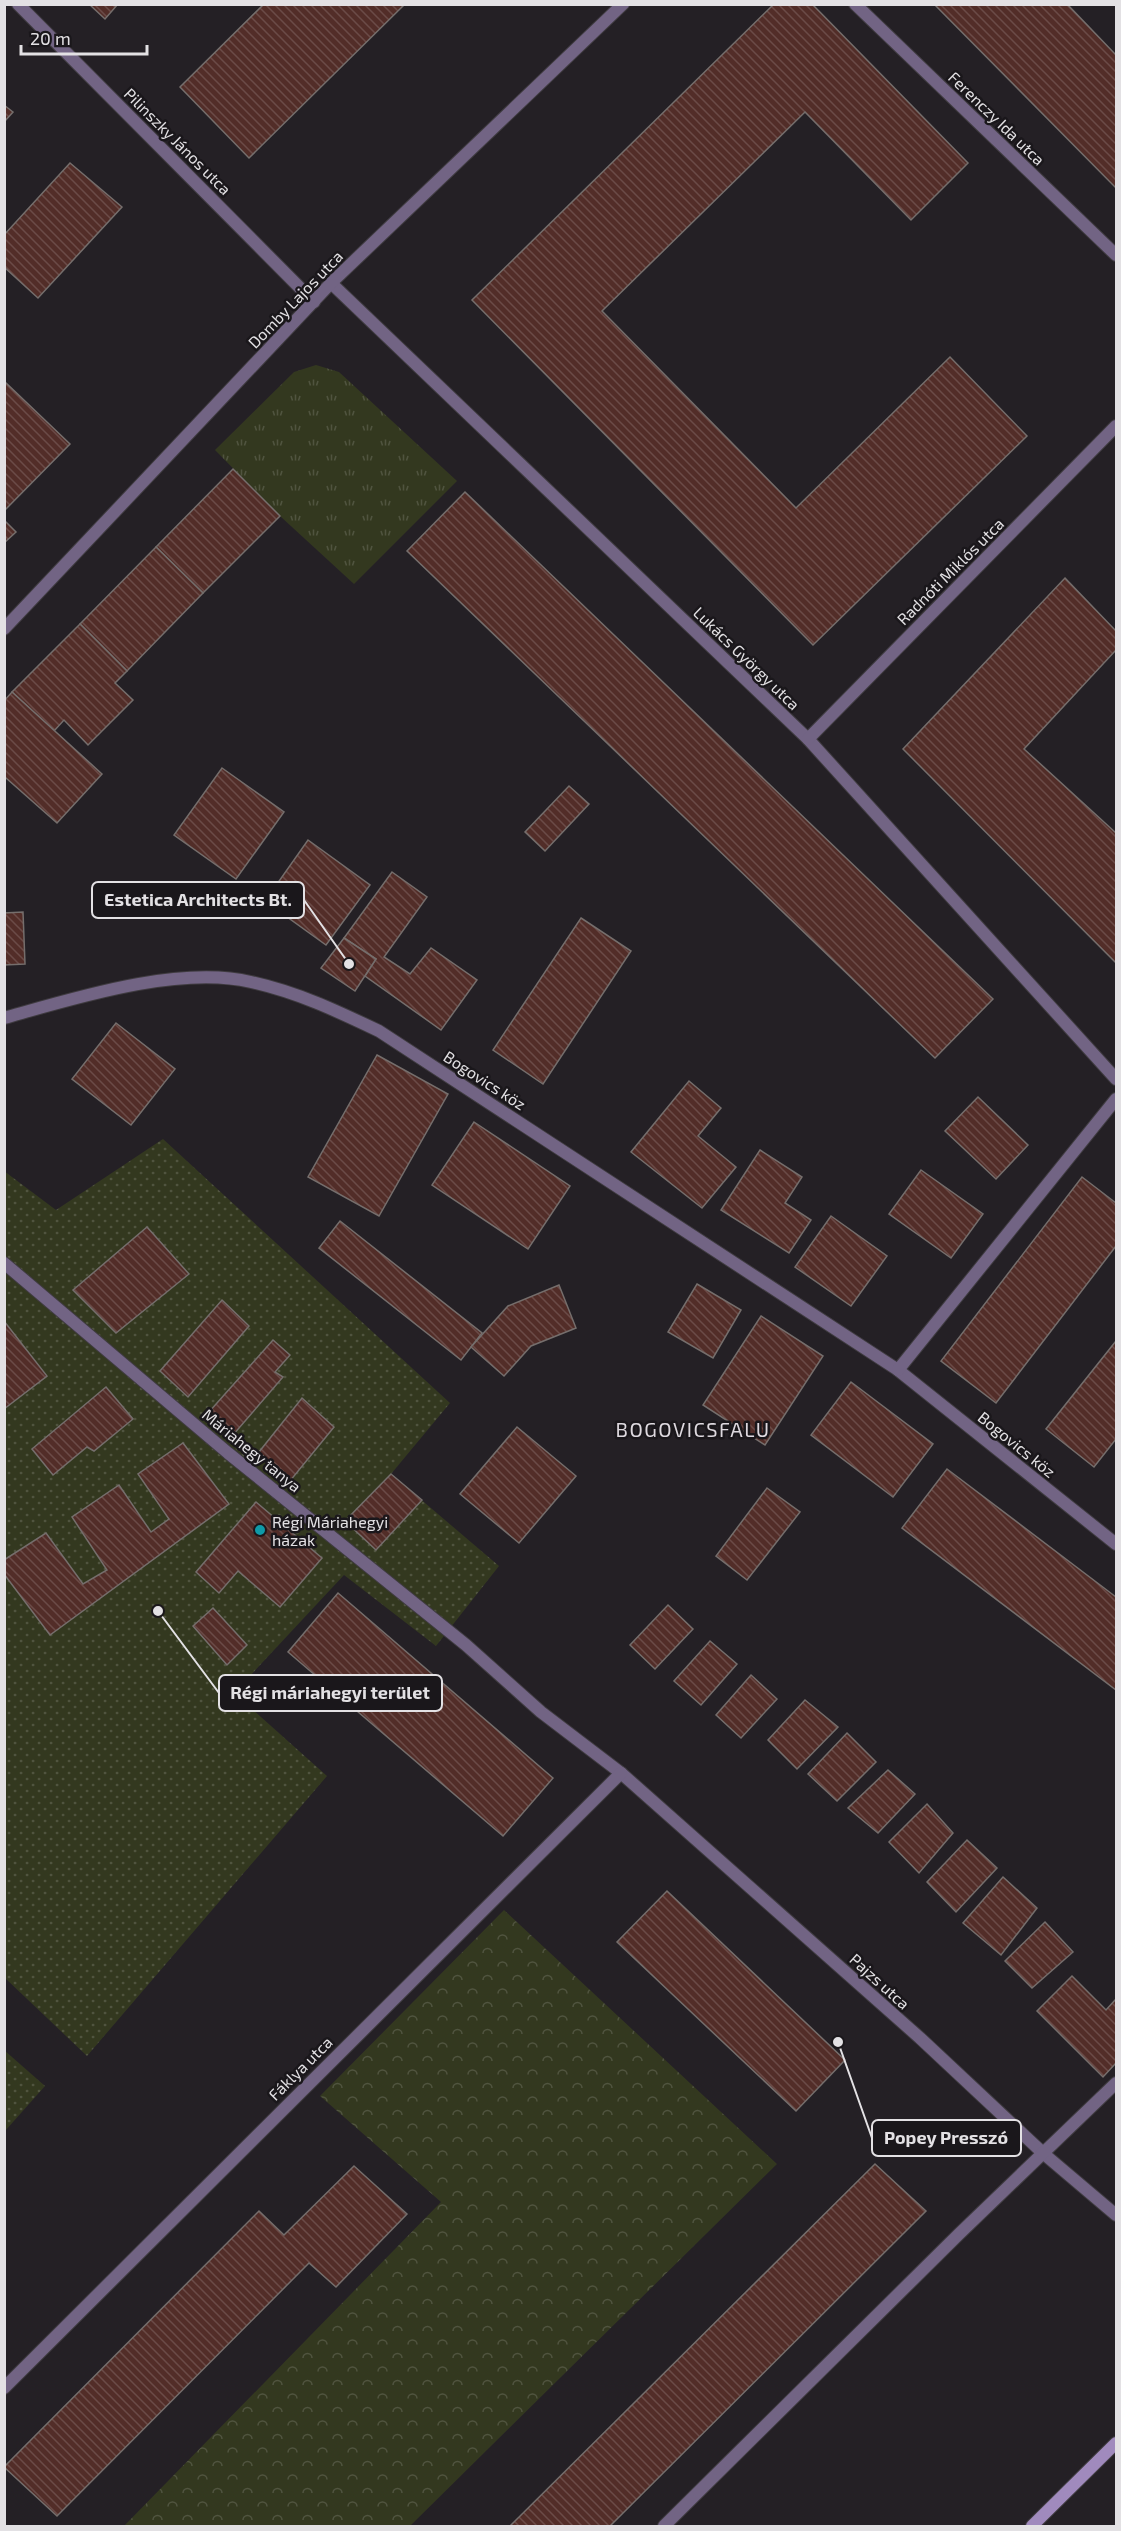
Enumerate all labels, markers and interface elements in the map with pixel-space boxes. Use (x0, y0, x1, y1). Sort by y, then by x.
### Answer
scale bar (21, 18, 147, 56)
text: 20 m (30, 27, 71, 49)
street label: Ferenczy Ida utca (945, 67, 1049, 169)
street label: Pilinszky János utca (121, 84, 235, 198)
street label: Domby Lajos utca (244, 246, 347, 352)
street label: Radnóti Miklós utca (893, 514, 1007, 628)
street label: Lukács György utca (690, 603, 804, 713)
callout: Estetica Architects Bt. (92, 882, 304, 918)
text: Estetica Architects Bt. (104, 888, 292, 910)
street label: Bogovics köz (440, 1046, 530, 1114)
street label: Máriahegy tanya (199, 1404, 305, 1496)
street label: Bogovics köz (975, 1407, 1059, 1481)
district label: BOGOVICSFALU (615, 1417, 771, 1441)
place label: Régi Máriahegyi házak (272, 1512, 388, 1549)
marker: Régi Máriahegyi házak (253, 1523, 267, 1537)
callout: Régi máriahegyi terület (219, 1675, 442, 1711)
text: Régi máriahegyi terület (230, 1681, 430, 1703)
street label: Pajzs utca (846, 1949, 914, 2014)
street label: Fáklya utca (264, 2032, 336, 2104)
callout: Popey Presszó (872, 2120, 1021, 2156)
text: Popey Presszó (884, 2126, 1008, 2148)

